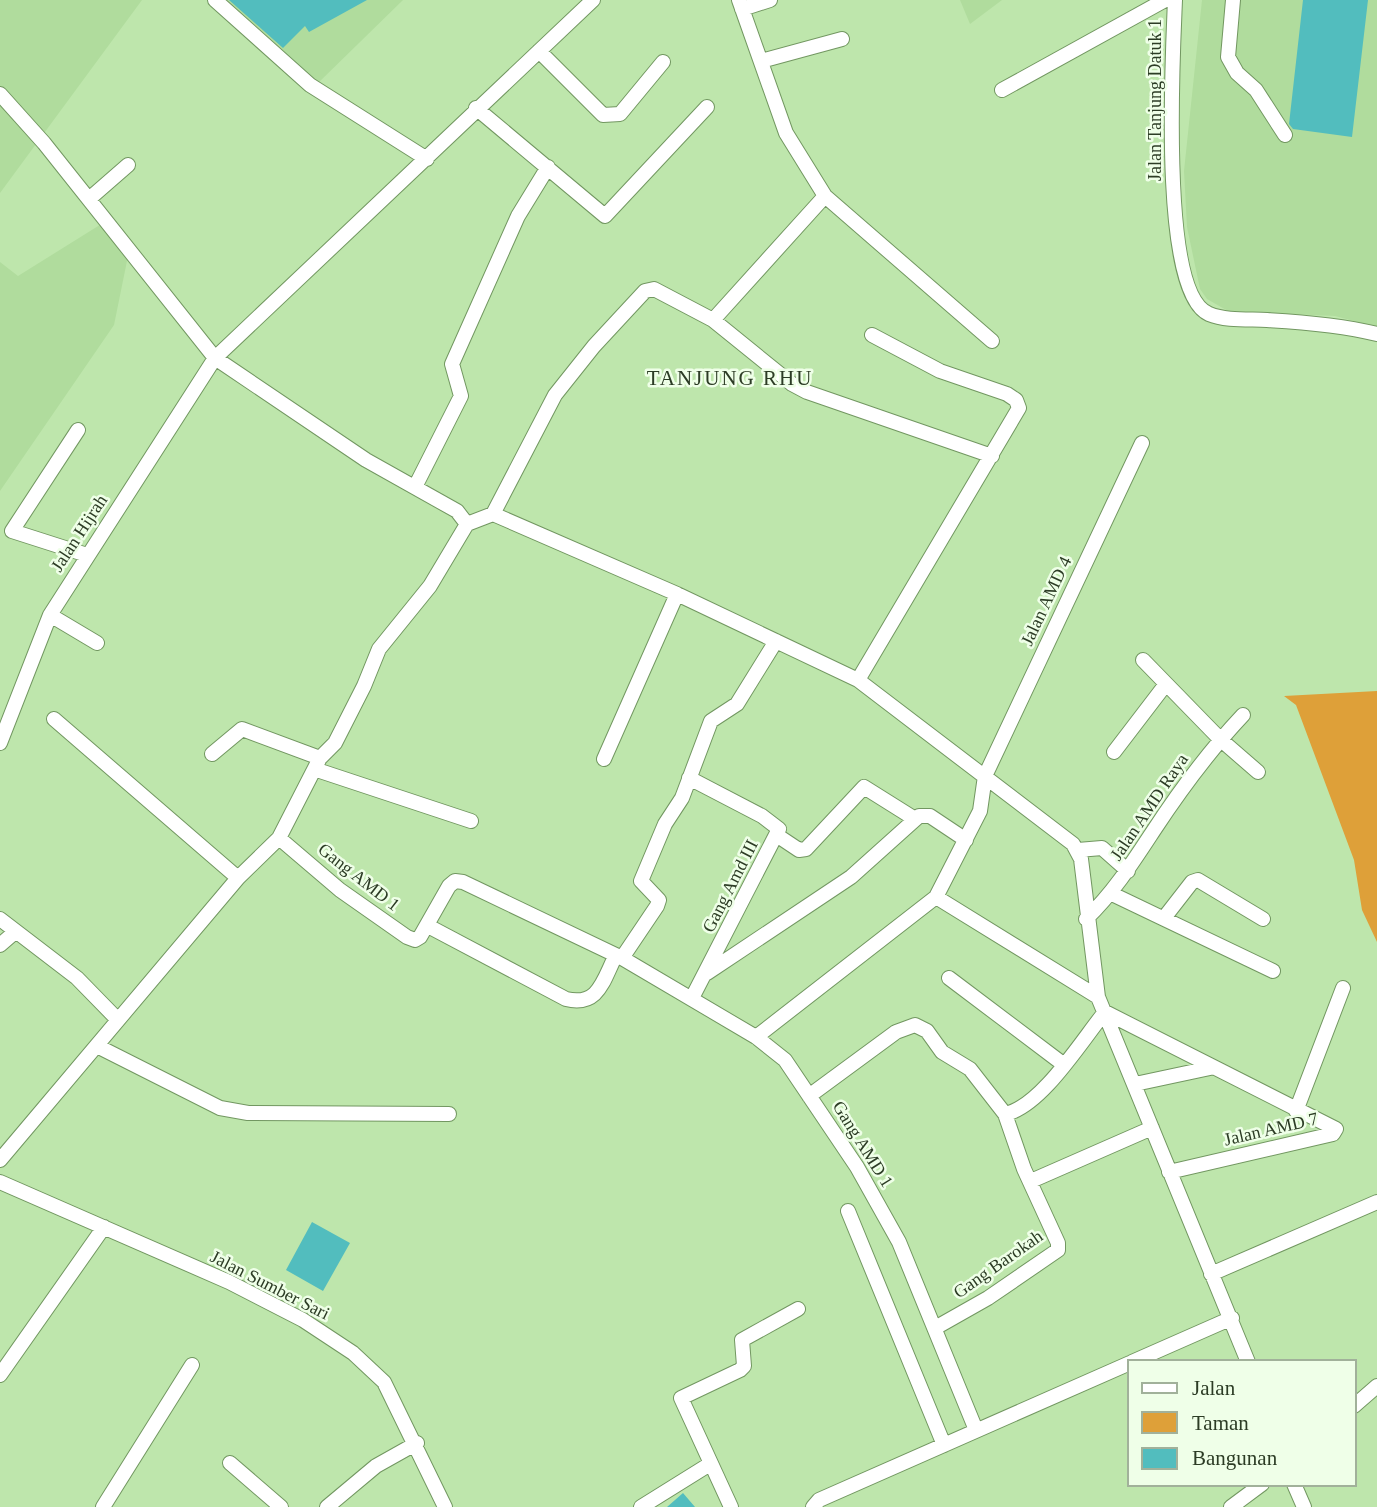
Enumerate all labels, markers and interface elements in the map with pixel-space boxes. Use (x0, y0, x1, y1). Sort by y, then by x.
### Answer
street label: Jalan Tanjung Datuk 1 (1145, 19, 1165, 181)
district label: TANJUNG RHU (647, 366, 813, 390)
street label: Jalan Hijrah (47, 491, 111, 575)
street label: Jalan AMD 4 (1017, 553, 1075, 649)
street label: Jalan AMD Raya (1106, 750, 1192, 864)
street label: Gang Amd III (698, 836, 762, 936)
street label: Gang AMD 1 (314, 839, 404, 915)
street label: Gang AMD 1 (829, 1097, 897, 1191)
street label: Jalan AMD 7 (1222, 1108, 1320, 1150)
street label: Gang Barokah (949, 1226, 1047, 1302)
street label: Jalan Sumber Sari (207, 1246, 333, 1324)
legend (1128, 1360, 1356, 1486)
text: Jalan (1192, 1376, 1236, 1400)
text: Taman (1192, 1411, 1249, 1435)
text: Bangunan (1192, 1446, 1278, 1470)

